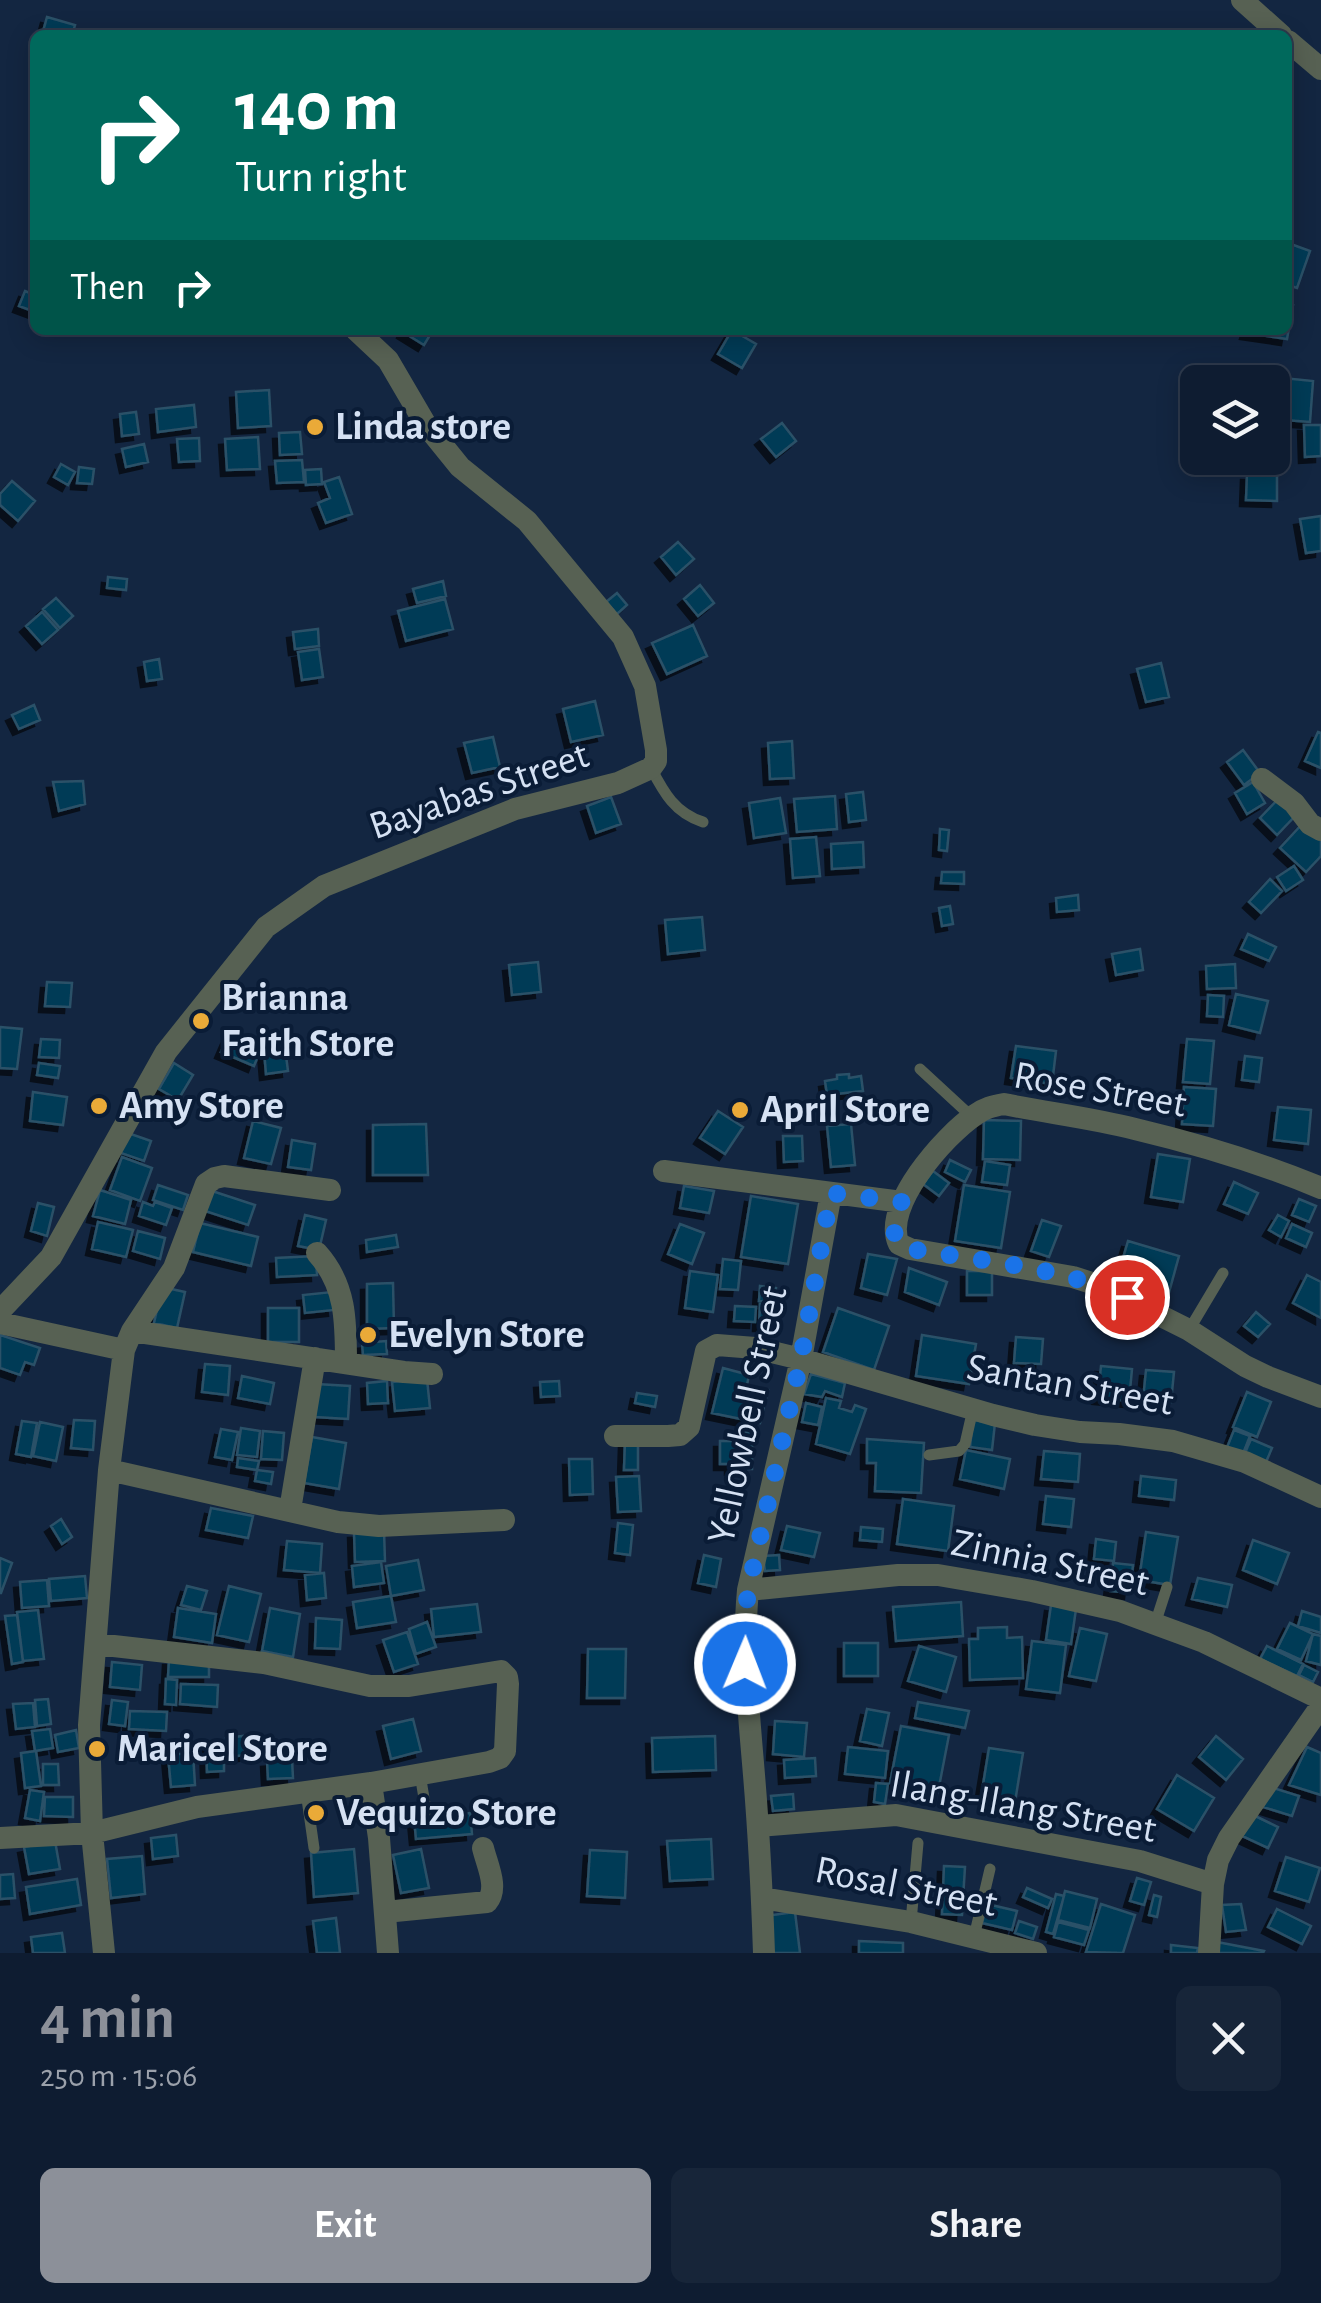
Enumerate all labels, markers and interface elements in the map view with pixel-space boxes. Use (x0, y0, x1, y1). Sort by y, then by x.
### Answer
icon: right (70, 70, 200, 200)
text: 140 m (235, 73, 399, 143)
text: Turn right (235, 155, 407, 200)
icon: right (165, 260, 220, 315)
text: Then (70, 269, 145, 307)
map controls (1180, 365, 1290, 475)
button: layers (1180, 365, 1290, 475)
place label: Linda store (335, 407, 511, 447)
marker: Linda store (304, 416, 326, 438)
street label: Bayabas Street (364, 735, 594, 847)
place label: Brianna Faith Store (221, 978, 394, 1064)
marker: Brianna Faith Store (190, 1010, 212, 1032)
street label: Rose Street (1011, 1055, 1190, 1125)
place label: Amy Store (119, 1086, 284, 1126)
place label: April Store (760, 1090, 930, 1130)
marker: Amy Store (88, 1095, 110, 1117)
marker: April Store (729, 1099, 751, 1121)
pin (1085, 1255, 1170, 1340)
icon: arrive (1100, 1270, 1155, 1325)
street label: Yellowbell Street (701, 1282, 795, 1547)
place label: Evelyn Store (388, 1315, 585, 1355)
marker: Evelyn Store (357, 1324, 379, 1346)
street label: Santan Street (964, 1347, 1177, 1423)
street label: Zinnia Street (948, 1523, 1152, 1603)
position arrow (693, 1612, 797, 1716)
place label: Maricel Store (117, 1729, 328, 1769)
marker: Maricel Store (86, 1738, 108, 1760)
street label: Ilang-Ilang Street (887, 1764, 1159, 1850)
place label: Vequizo Store (336, 1793, 557, 1833)
marker: Vequizo Store (305, 1802, 327, 1824)
street label: Rosal Street (812, 1850, 1001, 1924)
button: close (1176, 1986, 1281, 2091)
text: 4 min (40, 1989, 175, 2049)
text: 250 m · 15:06 (40, 2060, 197, 2092)
button: Exit (40, 2168, 651, 2283)
button: Share (671, 2168, 1281, 2283)

